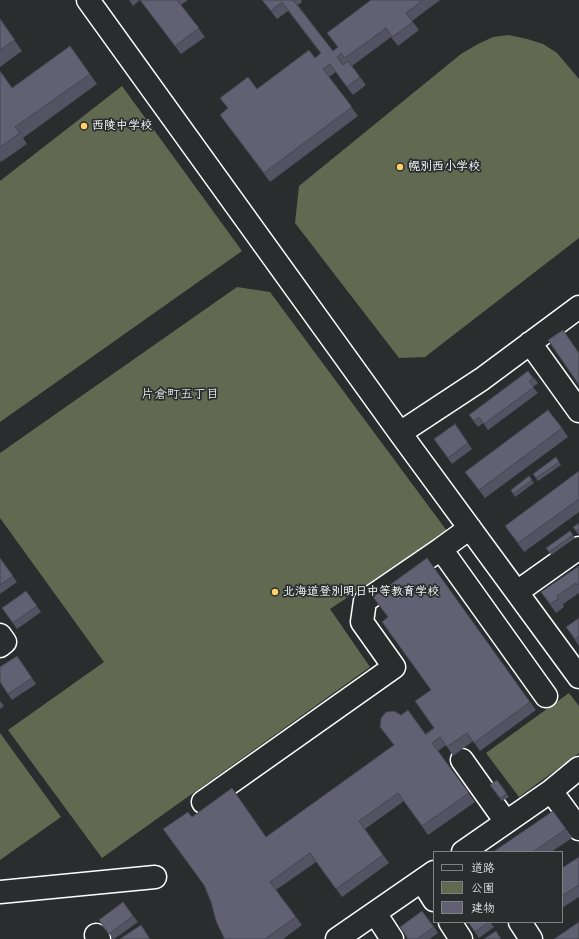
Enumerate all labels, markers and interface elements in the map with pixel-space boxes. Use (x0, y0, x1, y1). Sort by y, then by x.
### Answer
place label: 西陵中学校 (92, 119, 152, 133)
marker: 西陵中学校 (79, 121, 89, 131)
place label: 幌別西小学校 (408, 160, 480, 174)
marker: 幌別西小学校 (395, 162, 405, 172)
district label: 片倉町五丁目 (141, 387, 219, 403)
place label: 北海道登別明日中等教育学校 (283, 585, 439, 599)
marker: 北海道登別明日中等教育学校 (270, 587, 280, 597)
legend (433, 851, 563, 923)
text: 道路 (471, 859, 495, 876)
text: 公園 (471, 879, 495, 896)
text: 建物 (471, 899, 495, 916)

